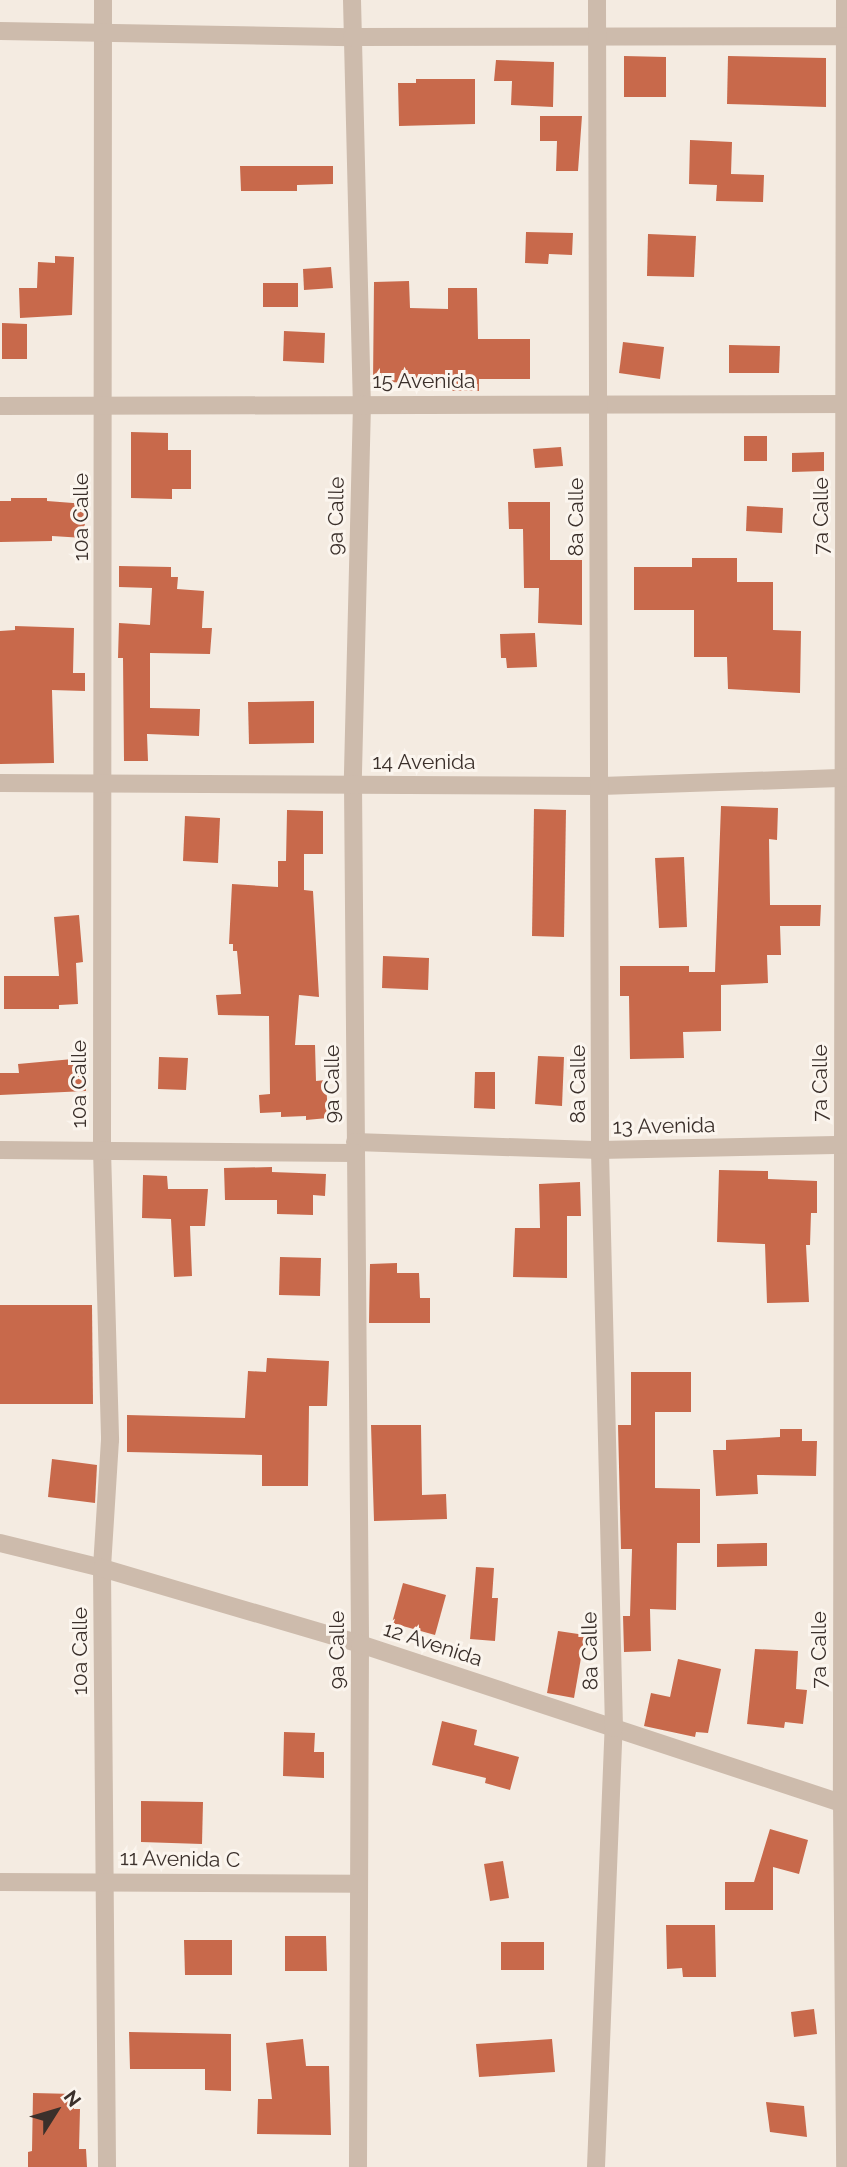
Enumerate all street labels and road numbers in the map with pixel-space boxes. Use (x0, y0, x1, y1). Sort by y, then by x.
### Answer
street label: 15 Avenida (372, 368, 476, 394)
street label: 10a Calle (68, 473, 94, 561)
street label: 9a Calle (323, 476, 349, 556)
street label: 7a Calle (808, 477, 834, 555)
street label: 8a Calle (563, 478, 589, 556)
street label: 14 Avenida (372, 749, 476, 775)
street label: 10a Calle (66, 1040, 92, 1128)
street label: 7a Calle (807, 1044, 833, 1122)
street label: 9a Calle (319, 1045, 345, 1123)
street label: 8a Calle (565, 1045, 591, 1123)
street label: 13 Avenida (612, 1112, 716, 1140)
street label: 10a Calle (67, 1607, 93, 1695)
street label: 9a Calle (324, 1611, 350, 1689)
street label: 8a Calle (577, 1611, 603, 1691)
street label: 7a Calle (806, 1611, 832, 1689)
street label: 12 Avenida (380, 1616, 486, 1672)
street label: 11 Avenida C (119, 1845, 241, 1873)

